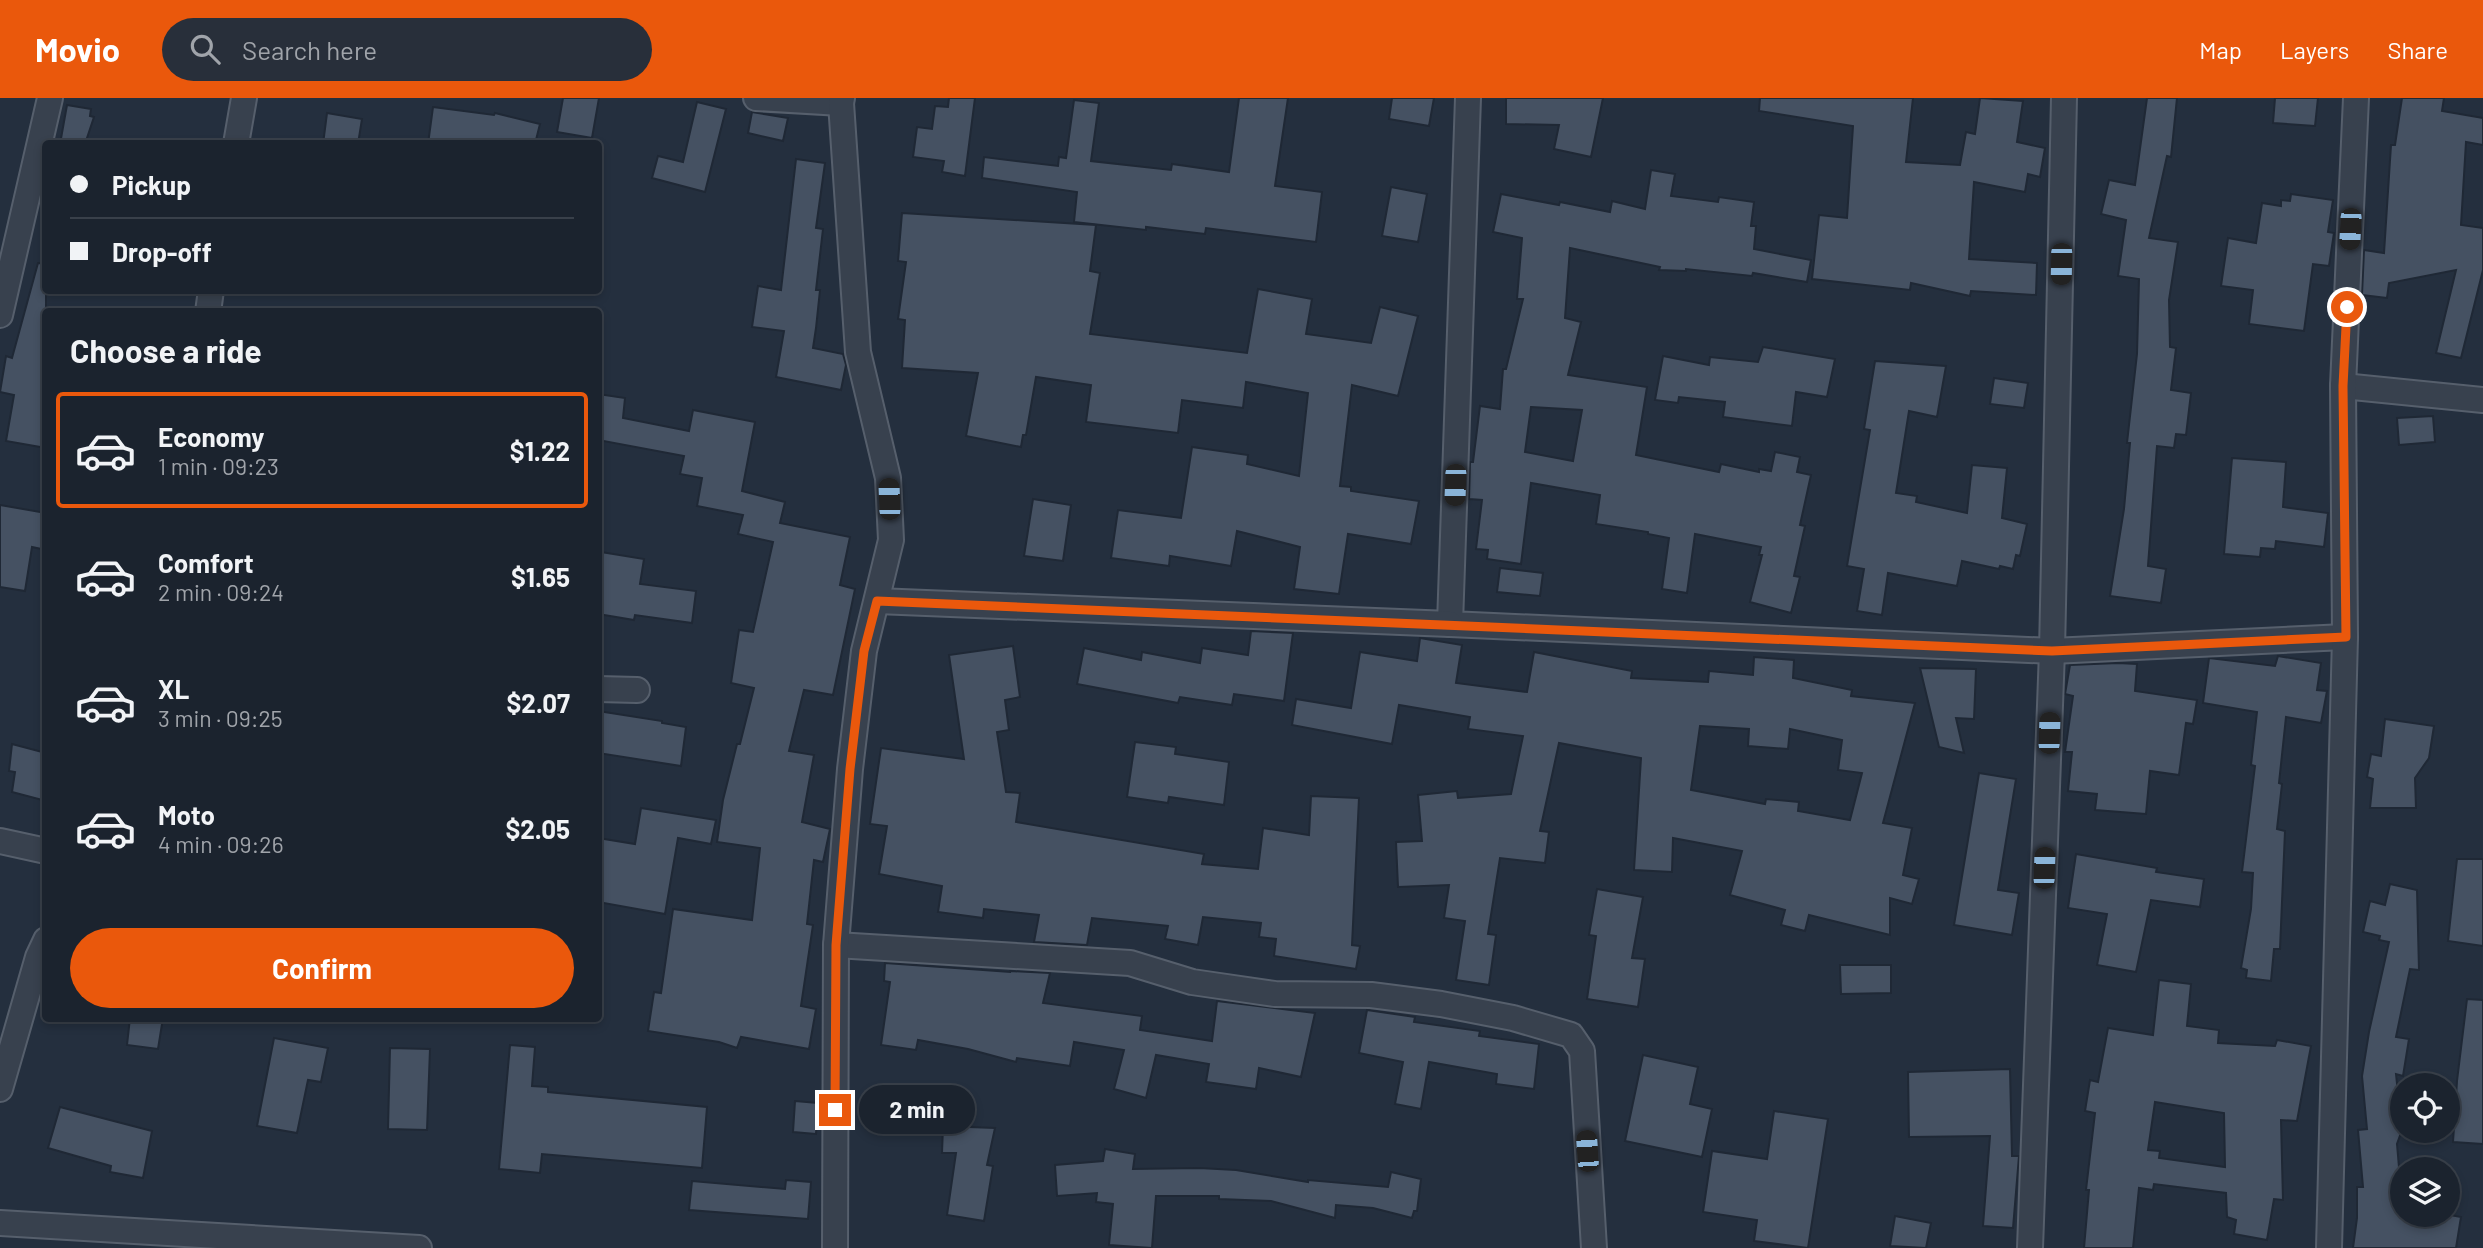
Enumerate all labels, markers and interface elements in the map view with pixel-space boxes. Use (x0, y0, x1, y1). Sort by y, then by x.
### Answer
search box (162, 18, 652, 81)
text: Movio (35, 29, 120, 69)
icon: search (186, 30, 224, 68)
text: Search here (242, 34, 377, 65)
text: Map (2199, 35, 2242, 64)
text: Layers (2280, 35, 2349, 64)
text: Share (2387, 35, 2448, 64)
text: Pickup (112, 169, 191, 200)
car (2339, 207, 2362, 251)
text: Drop-off (112, 236, 212, 267)
car (2051, 243, 2072, 285)
route start (2331, 291, 2363, 323)
text: Choose a ride (70, 331, 262, 369)
icon: car (74, 419, 137, 482)
text: Economy (158, 421, 264, 452)
text: $1.22 (510, 435, 570, 466)
text: 1 min · 09:23 (158, 452, 279, 480)
car (1444, 464, 1467, 506)
car (878, 478, 901, 520)
icon: car (74, 545, 137, 608)
text: Comfort (158, 547, 254, 578)
text: $1.65 (511, 561, 570, 592)
text: 2 min · 09:24 (158, 578, 284, 606)
icon: car (74, 671, 137, 734)
text: XL (158, 673, 189, 704)
text: $2.07 (507, 687, 570, 718)
text: 3 min · 09:25 (158, 704, 283, 732)
car (2038, 712, 2061, 754)
icon: car (74, 797, 137, 860)
text: Moto (158, 799, 215, 830)
text: $2.05 (505, 813, 570, 844)
text: 4 min · 09:26 (158, 830, 284, 858)
car (2033, 847, 2056, 889)
button: Confirm (70, 928, 574, 1008)
map controls (2390, 1073, 2460, 1227)
button: locate (2390, 1073, 2460, 1143)
callout: 2 min (860, 1086, 975, 1134)
route end (819, 1094, 851, 1126)
text: 2 min (889, 1095, 945, 1123)
car (1576, 1129, 1599, 1173)
button: layers (2390, 1157, 2460, 1227)

